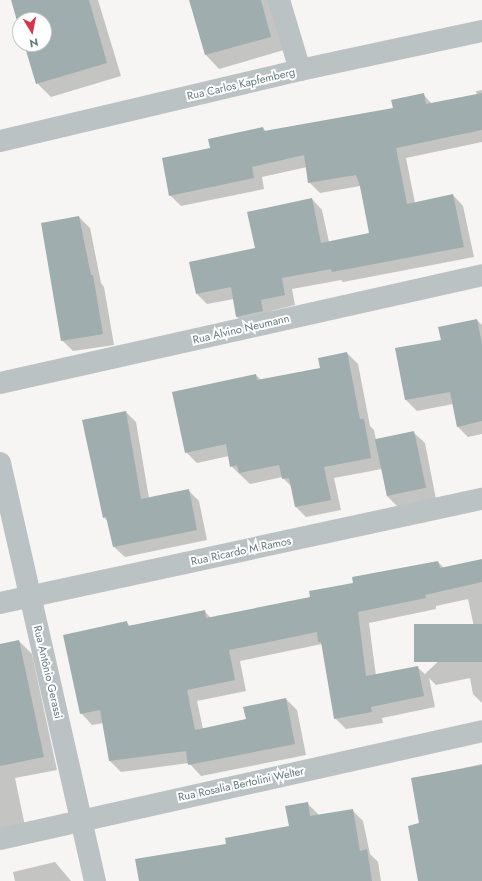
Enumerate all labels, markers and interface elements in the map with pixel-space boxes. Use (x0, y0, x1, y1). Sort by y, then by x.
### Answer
north arrow (12, 12, 52, 52)
text: N (28, 34, 40, 51)
street label: Rua Carlos Kapfemberg (186, 65, 296, 103)
street label: Rua Alvino Neumann (192, 311, 290, 347)
street label: Rua Ricardo M Ramos (190, 534, 292, 568)
street label: Rua Antônio Gerassi (31, 624, 65, 720)
street label: Rua Rosalia Bertolini Welter (177, 764, 305, 804)

